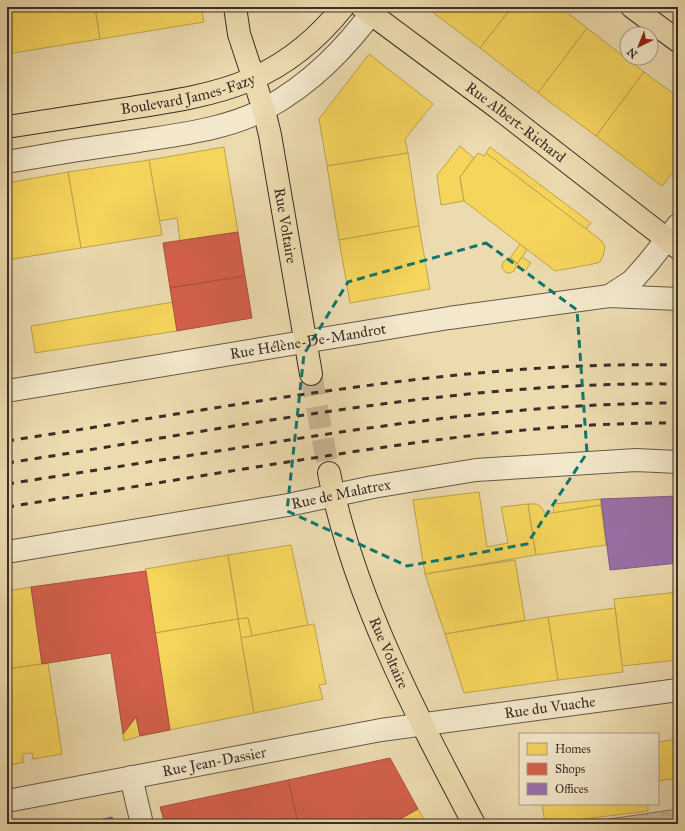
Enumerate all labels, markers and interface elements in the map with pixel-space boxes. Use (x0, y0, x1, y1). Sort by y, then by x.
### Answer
north arrow (619, 26, 659, 66)
text: N (624, 45, 640, 61)
street label: Boulevard James-Fazy (119, 69, 259, 118)
street label: Rue Albert-Richard (462, 78, 570, 167)
street label: Rue Voltaire (270, 186, 301, 265)
street label: Rue Hélène-De-Mandrot (228, 319, 388, 363)
street label: Rue de Malatrex (290, 475, 392, 513)
street label: Rue Voltaire (365, 614, 413, 692)
street label: Rue du Vuache (503, 692, 597, 722)
legend (519, 733, 659, 805)
text: Homes (555, 742, 591, 756)
street label: Rue Jean-Dassier (161, 743, 268, 780)
text: Shops (555, 762, 585, 776)
text: Offices (555, 782, 588, 796)

